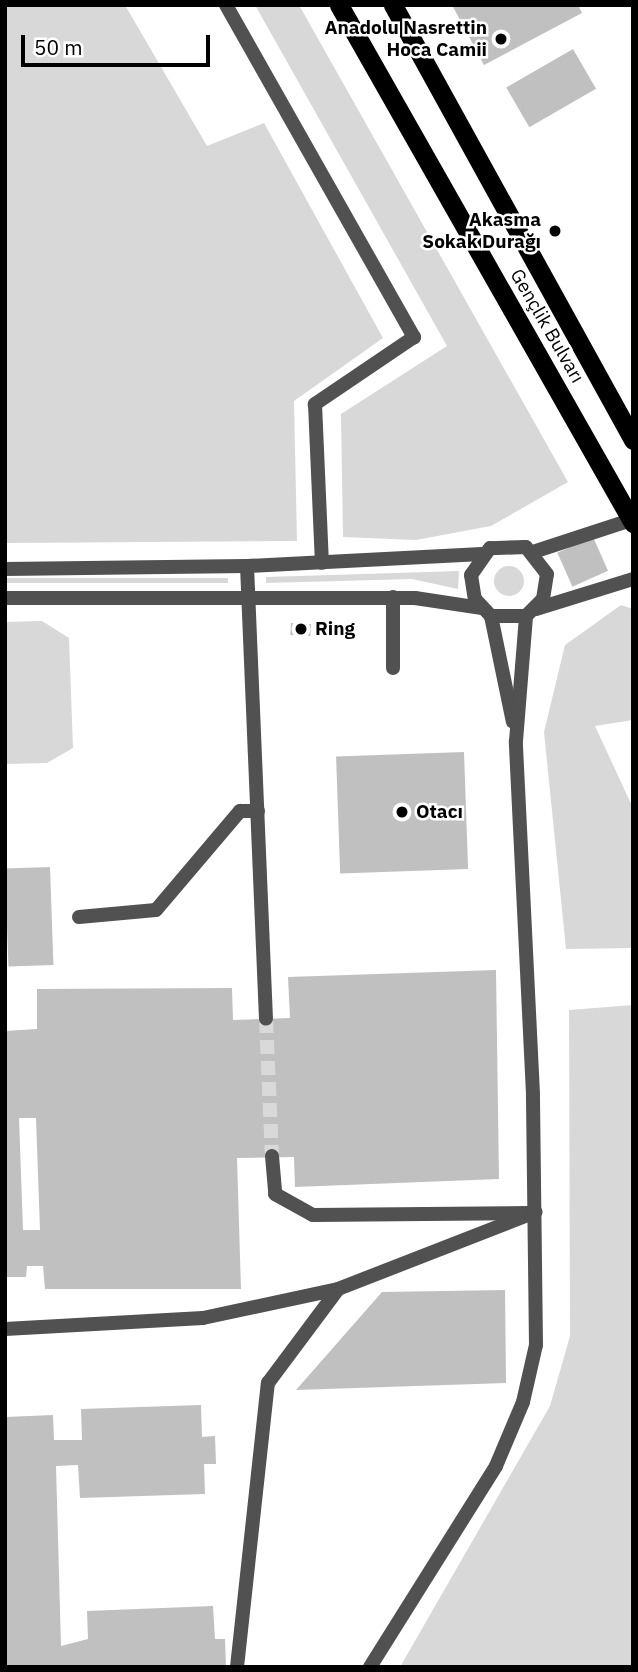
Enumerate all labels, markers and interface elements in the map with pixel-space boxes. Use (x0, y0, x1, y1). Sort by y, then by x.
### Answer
place label: Anadolu Nasrettin Hoca Camii (324, 17, 487, 61)
scale bar (24, 21, 214, 65)
marker: Anadolu Nasrettin Hoca Camii (493, 31, 509, 47)
text: 50 m (34, 33, 83, 61)
place label: Akasma Sokak Durağı (422, 209, 541, 253)
marker: Akasma Sokak Durağı (547, 223, 563, 239)
street label: Gençlik Bulvarı (505, 265, 589, 387)
place label: Ring (315, 618, 355, 640)
marker: Ring (293, 621, 309, 637)
place label: Otacı (416, 801, 463, 823)
marker: Otacı (394, 804, 410, 820)

